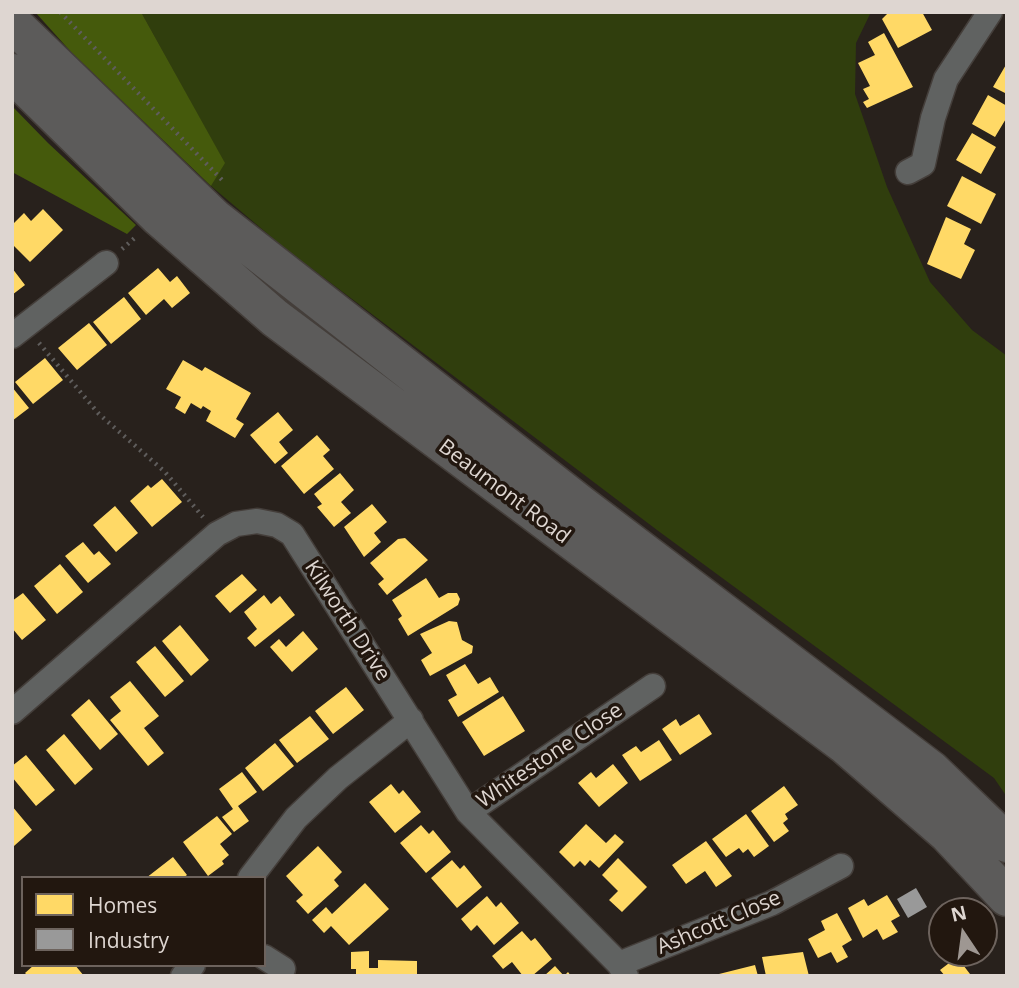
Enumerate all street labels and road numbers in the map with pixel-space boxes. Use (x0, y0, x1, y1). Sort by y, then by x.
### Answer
street label: Beaumont Road (433, 434, 575, 550)
street label: Kilworth Drive (299, 556, 395, 686)
street label: Whitestone Close (472, 698, 628, 814)
street label: Ashcott Close (653, 886, 785, 960)

